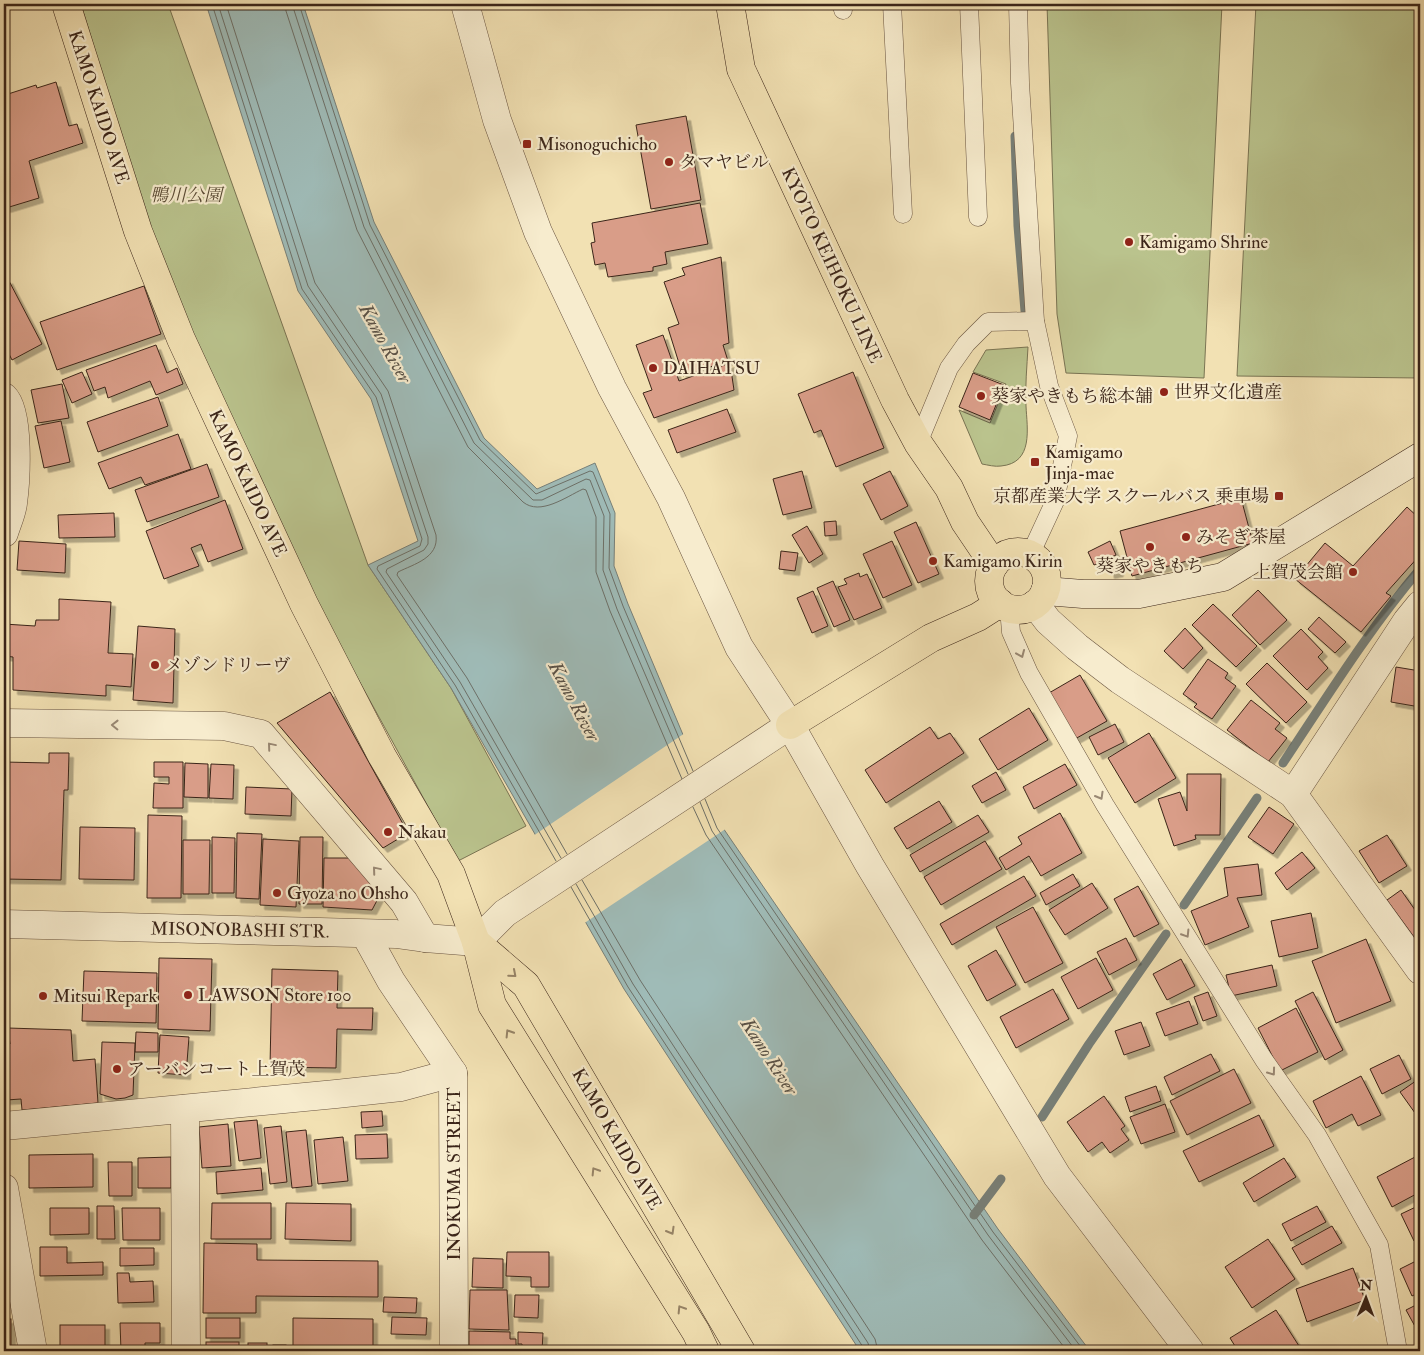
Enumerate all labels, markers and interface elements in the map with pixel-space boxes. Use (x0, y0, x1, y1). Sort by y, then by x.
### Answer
street label: KAMO KAIDO AVE (63, 27, 134, 187)
place label: Misonoguchicho (537, 133, 657, 156)
marker: Misonoguchicho (521, 138, 533, 150)
place label: タマヤビル (679, 151, 769, 174)
marker: タマヤビル (663, 156, 675, 168)
street label: KYOTO KEIHOKU LINE (776, 164, 887, 367)
park label: 鴨川公園 (150, 184, 225, 207)
place label: Kamigamo Shrine (1139, 231, 1269, 254)
marker: Kamigamo Shrine (1123, 236, 1135, 248)
water label: Kamo River (353, 299, 417, 388)
place label: DAIHATSU (663, 357, 760, 380)
marker: DAIHATSU (647, 362, 659, 374)
place label: 世界文化遺産 (1174, 381, 1282, 404)
place label: 葵家やきもち総本舗 (991, 385, 1153, 408)
marker: 世界文化遺産 (1158, 386, 1170, 398)
marker: 葵家やきもち総本舗 (975, 390, 987, 402)
street label: KAMO KAIDO AVE (203, 406, 292, 561)
place label: Kamigamo Jinja-mae (1044, 441, 1123, 485)
marker: Kamigamo Jinja-mae (1029, 456, 1041, 468)
place label: 京都産業大学 スクールバス 乗車場 (993, 485, 1269, 508)
marker: 京都産業大学 スクールバス 乗車場 (1273, 490, 1285, 502)
place label: みそぎ茶屋 (1196, 526, 1286, 549)
marker: みそぎ茶屋 (1180, 531, 1192, 543)
marker: 葵家やきもち (1144, 541, 1156, 553)
place label: Kamigamo Kirin (943, 550, 1063, 573)
marker: Kamigamo Kirin (927, 555, 939, 567)
place label: 葵家やきもち (1096, 555, 1204, 578)
place label: 上賀茂会館 (1253, 561, 1343, 584)
marker: 上賀茂会館 (1347, 566, 1359, 578)
one-way arrow (1014, 649, 1025, 658)
place label: メゾンドリーヴ (165, 654, 290, 677)
water label: Kamo River (543, 656, 606, 746)
marker: メゾンドリーヴ (149, 659, 161, 671)
one-way arrow (111, 719, 119, 730)
one-way arrow (268, 743, 277, 752)
one-way arrow (1094, 791, 1104, 800)
place label: Nakau (398, 821, 446, 844)
marker: Nakau (382, 826, 394, 838)
one-way arrow (374, 867, 382, 876)
place label: Gyoza no Ohsho (287, 882, 409, 905)
marker: Gyoza no Ohsho (271, 887, 283, 899)
street label: MISONOBASHI STR. (150, 917, 330, 944)
one-way arrow (1179, 929, 1189, 938)
one-way arrow (508, 968, 517, 977)
place label: LAWSON Store 100 (198, 984, 352, 1007)
place label: Mitsui Repark (53, 985, 157, 1008)
marker: LAWSON Store 100 (182, 989, 194, 1001)
marker: Mitsui Repark (37, 990, 49, 1002)
water label: Kamo River (735, 1013, 803, 1100)
one-way arrow (506, 1029, 516, 1038)
place label: アーバンコート上賀茂 (127, 1058, 306, 1081)
marker: アーバンコート上賀茂 (111, 1063, 123, 1075)
street label: KAMO KAIDO AVE (567, 1064, 667, 1214)
one-way arrow (1266, 1066, 1275, 1076)
street label: INOKUMA STREET (443, 1087, 466, 1261)
one-way arrow (592, 1167, 602, 1176)
one-way arrow (664, 1225, 674, 1234)
north arrow (1342, 1272, 1392, 1322)
text: N (1359, 1277, 1373, 1294)
one-way arrow (678, 1305, 688, 1314)

